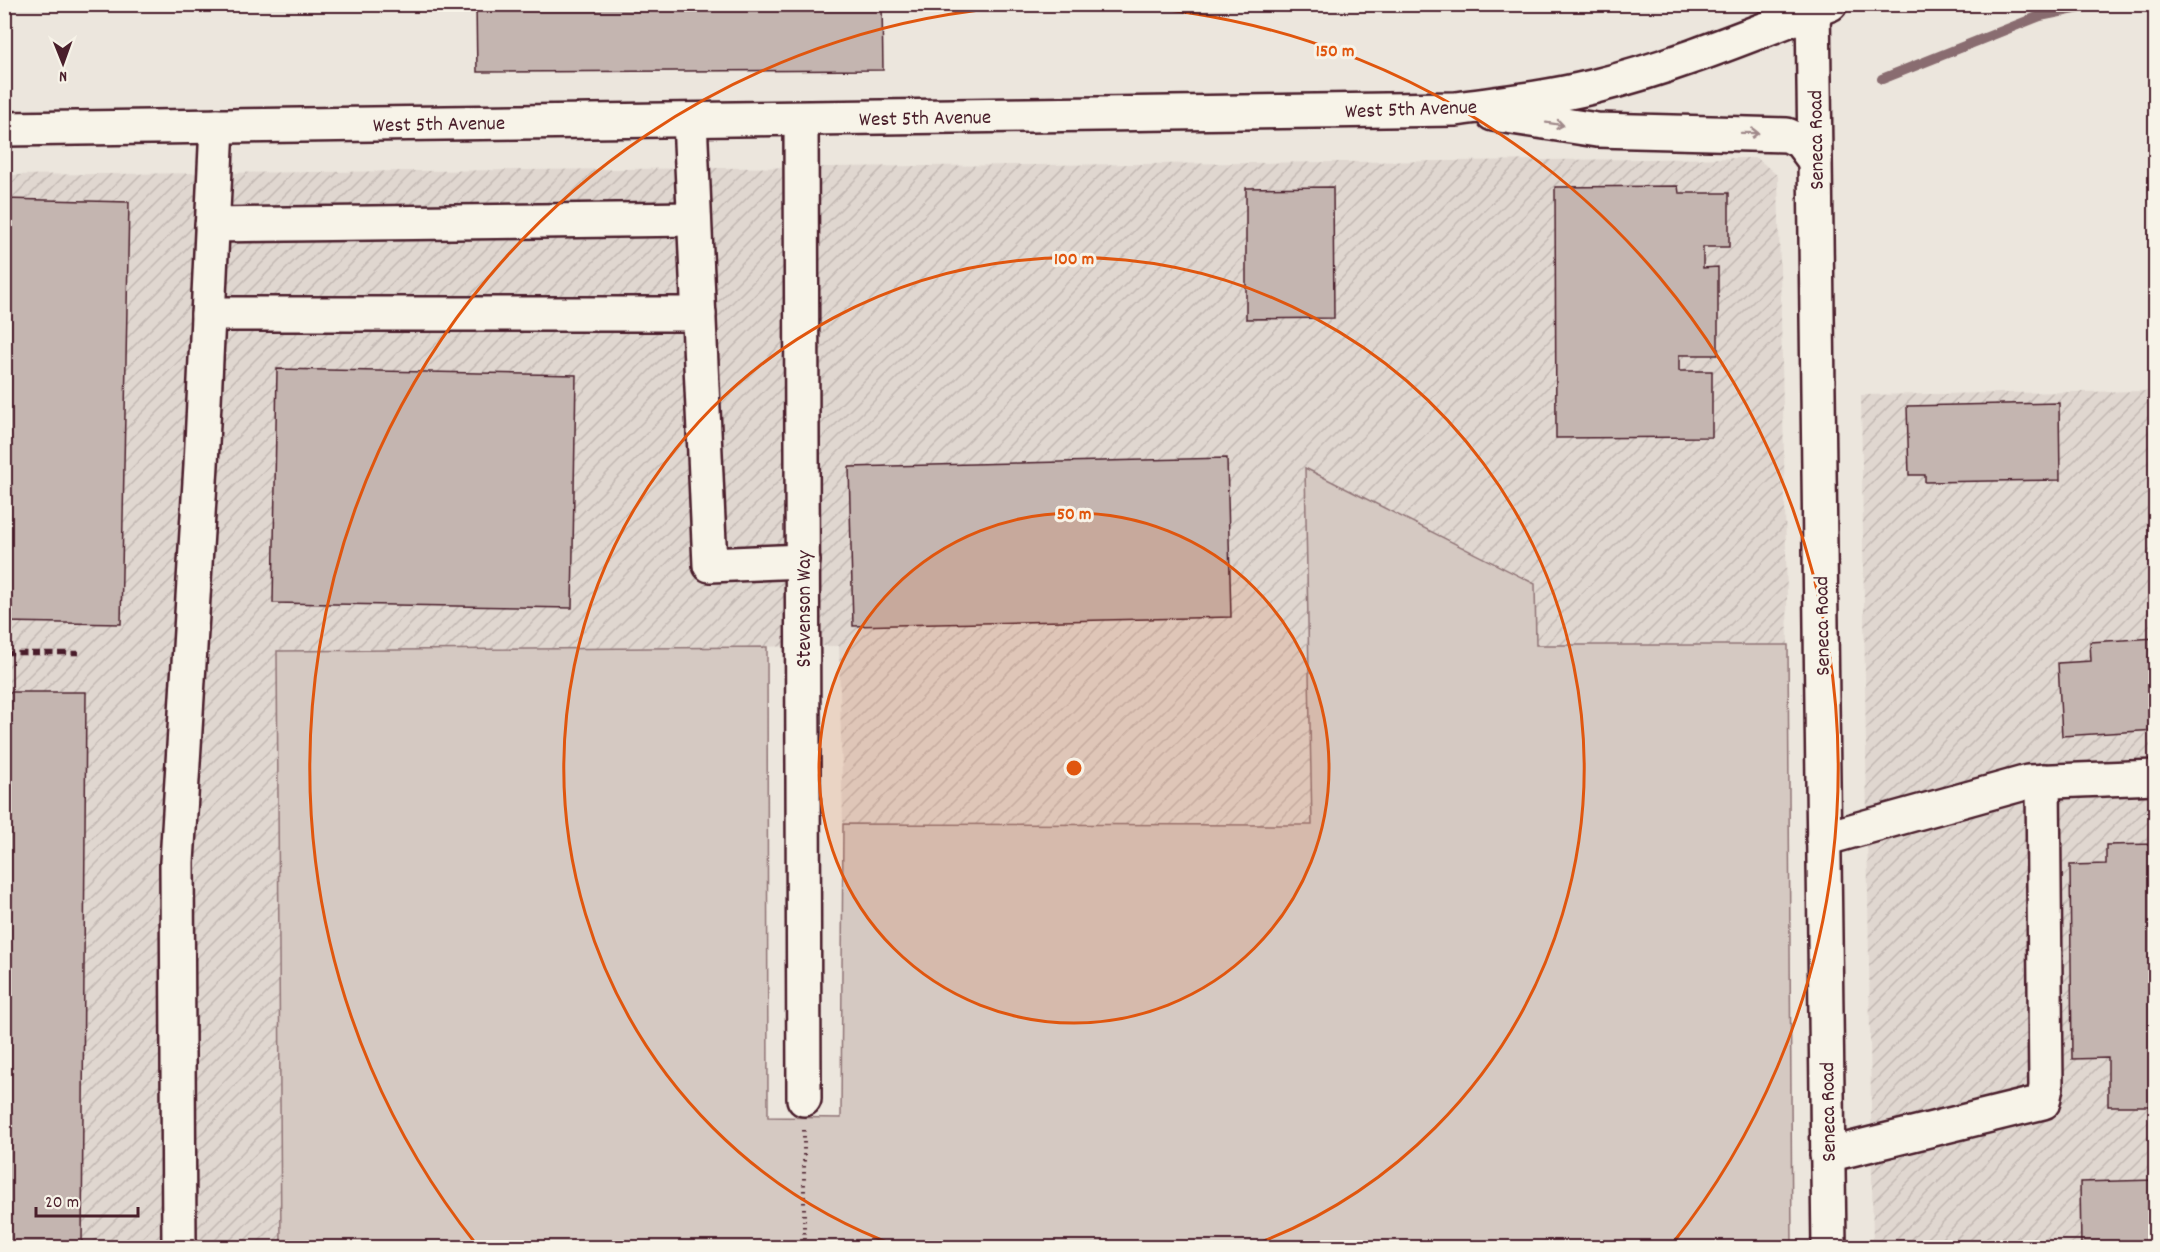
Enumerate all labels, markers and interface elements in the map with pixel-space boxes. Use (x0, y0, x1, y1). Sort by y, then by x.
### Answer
north arrow (33, 33, 93, 93)
text: 150 m (1316, 40, 1354, 65)
text: N (59, 64, 67, 87)
street label: Seneca Road (1802, 90, 1834, 190)
street label: West 5th Avenue (1345, 94, 1478, 128)
street label: West 5th Avenue (859, 104, 991, 136)
street label: West 5th Avenue (373, 110, 505, 142)
one-way arrow (1545, 118, 1564, 129)
one-way arrow (1739, 127, 1759, 139)
text: 100 m (1054, 248, 1094, 273)
text: 50 m (1057, 503, 1091, 528)
street label: Stevenson Way (791, 550, 821, 668)
street label: Seneca Road (1808, 576, 1840, 676)
centre of rings (1064, 758, 1084, 778)
street label: Seneca Road (1814, 1062, 1846, 1162)
scale bar (36, 1180, 138, 1218)
text: 20 m (45, 1191, 79, 1216)

